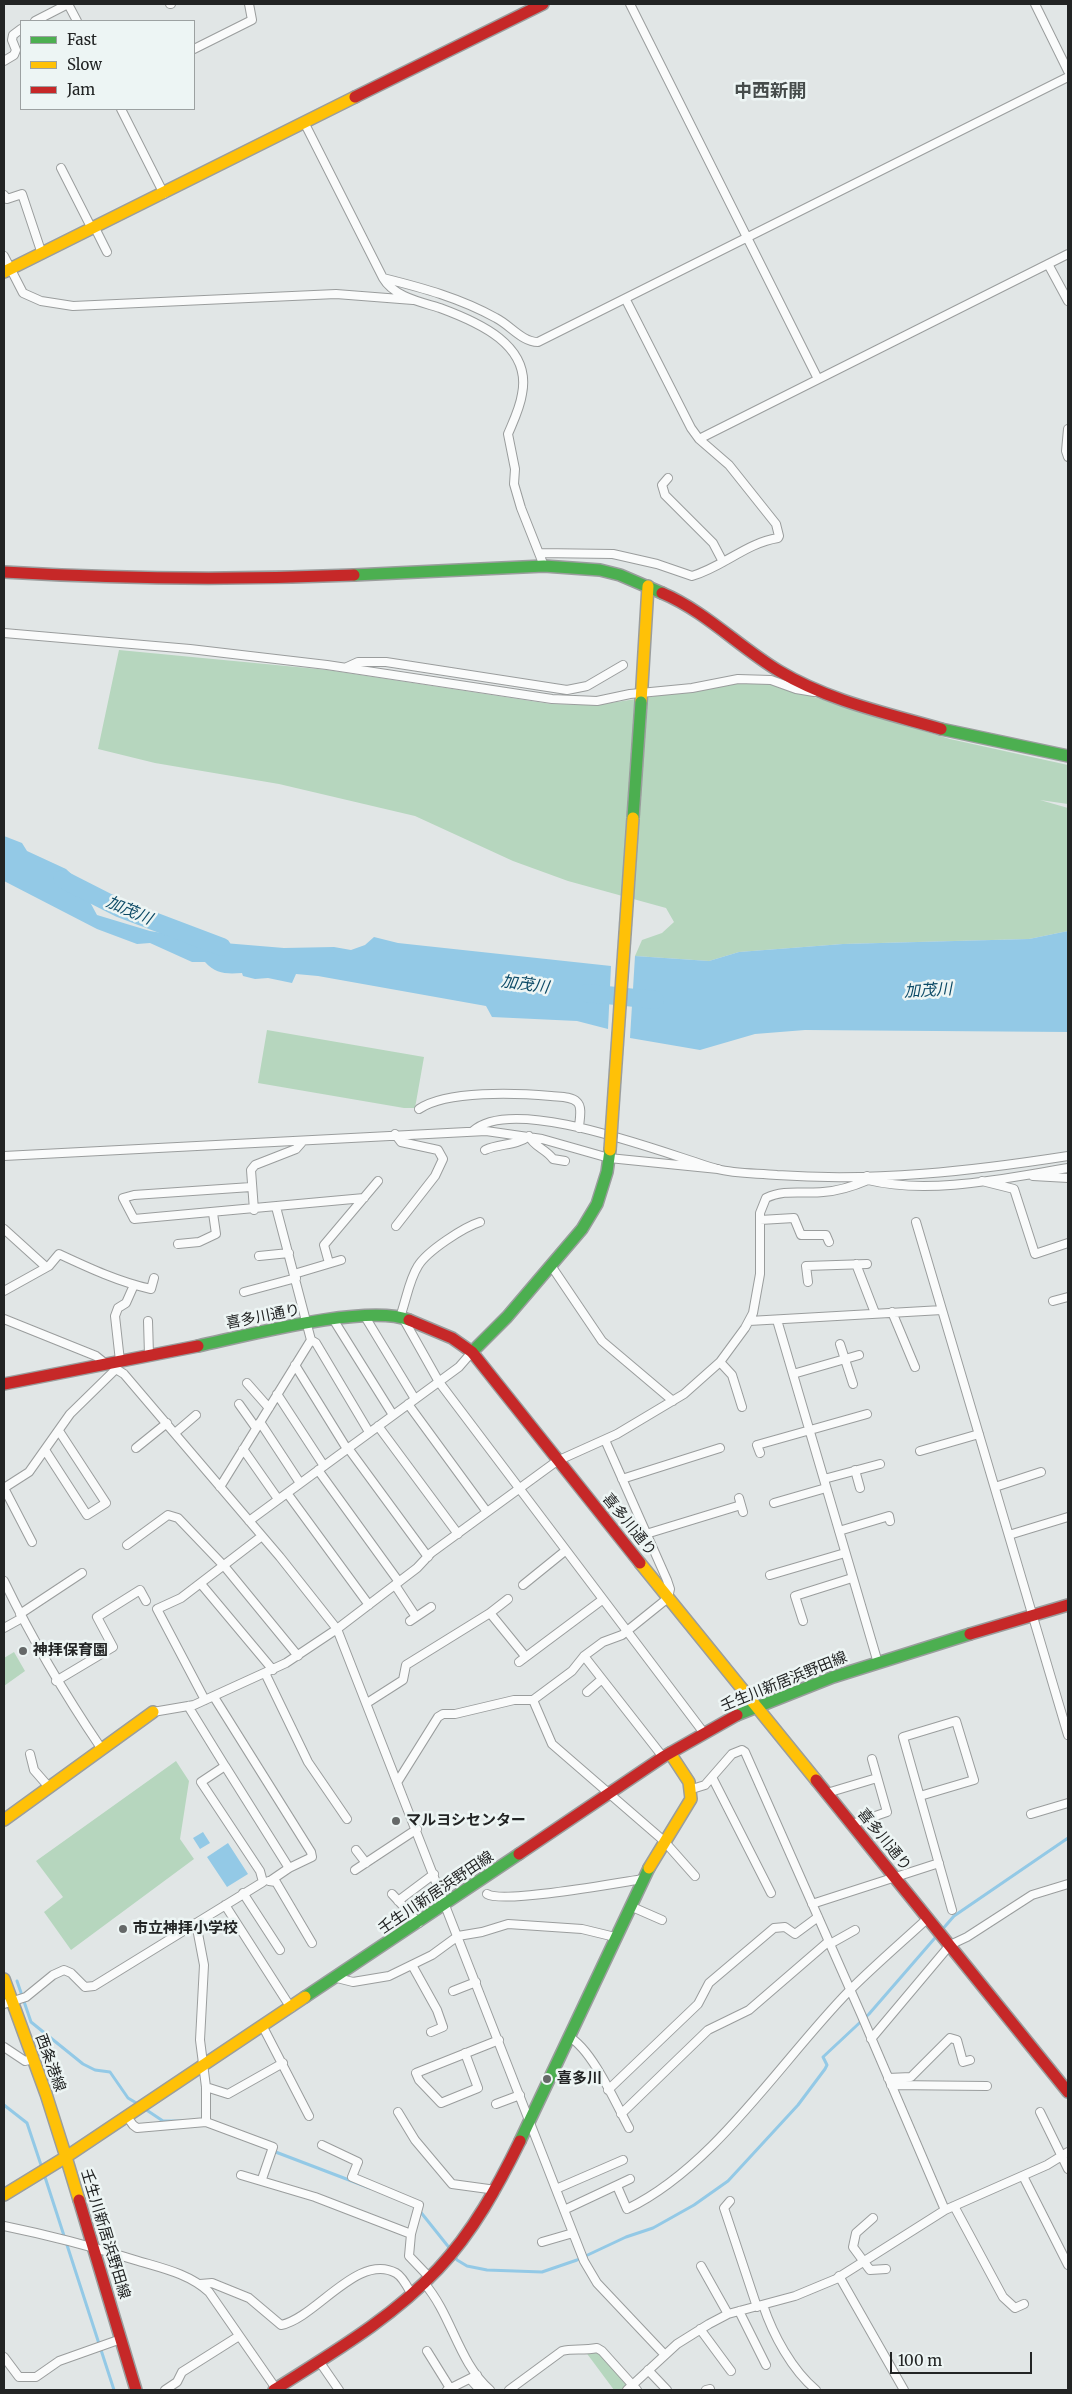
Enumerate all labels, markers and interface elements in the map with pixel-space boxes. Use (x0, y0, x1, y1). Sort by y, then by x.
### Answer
legend (20, 20, 195, 110)
text: Fast (67, 30, 97, 49)
text: Slow (67, 55, 102, 74)
text: Jam (67, 80, 95, 99)
district label: 中西新開 (734, 81, 806, 103)
water label: 加茂川 (103, 893, 155, 929)
water label: 加茂川 (500, 972, 550, 998)
water label: 加茂川 (904, 980, 952, 1002)
street label: 喜多川通り (224, 1301, 302, 1333)
street label: 喜多川通り (598, 1490, 660, 1560)
place label: 神拝保育園 (33, 1642, 108, 1660)
marker: 神拝保育園 (17, 1645, 29, 1657)
street label: 壬生川新居浜野田線 (718, 1648, 850, 1716)
street label: 喜多川通り (853, 1805, 915, 1875)
place label: マルヨシセンター (406, 1812, 526, 1830)
marker: マルヨシセンター (390, 1815, 402, 1827)
street label: 壬生川新居浜野田線 (375, 1848, 497, 1938)
place label: 市立神拝小学校 (133, 1920, 238, 1938)
marker: 市立神拝小学校 (117, 1923, 129, 1935)
street label: 西条港線 (31, 2032, 69, 2094)
place label: 喜多川 (557, 2070, 602, 2088)
marker: 喜多川 (541, 2073, 553, 2085)
street label: 壬生川新居浜野田線 (77, 2167, 133, 2301)
scale bar (892, 2342, 1034, 2374)
text: 100 m (898, 2351, 942, 2370)

